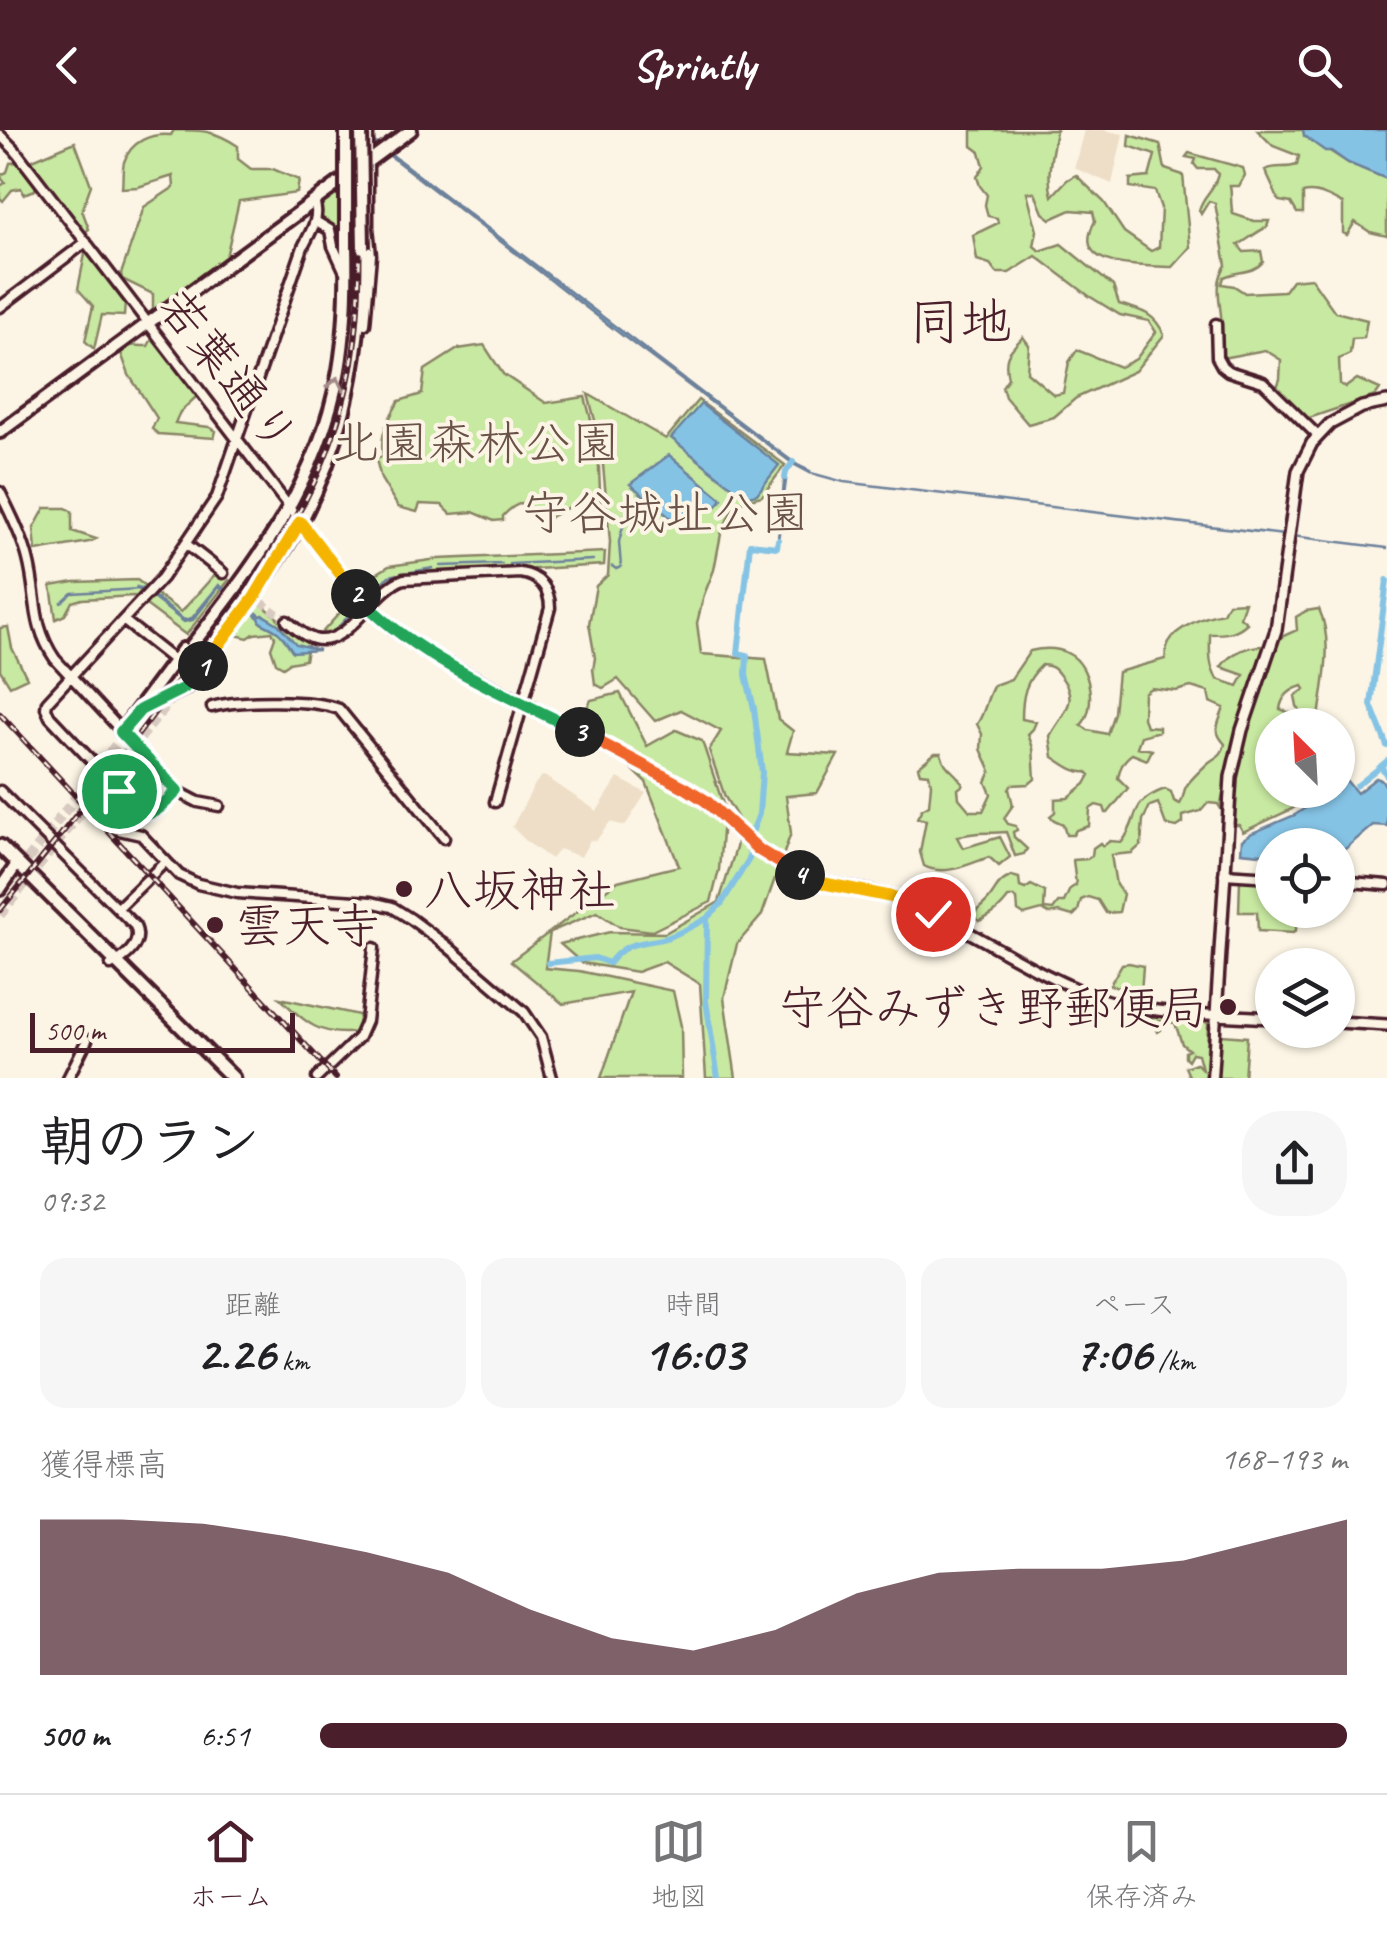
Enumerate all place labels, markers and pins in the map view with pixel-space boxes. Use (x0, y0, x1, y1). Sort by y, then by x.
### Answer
pin: 2 (331, 569, 381, 619)
pin: 1 (178, 641, 228, 691)
pin: 3 (555, 707, 605, 757)
pin (77, 749, 162, 834)
pin: 4 (775, 850, 825, 900)
place label: 八坂神社 (424, 860, 616, 920)
pin (891, 872, 976, 957)
marker: 八坂神社 (393, 878, 415, 900)
place label: 雲天寺 (235, 896, 379, 956)
marker: 雲天寺 (204, 914, 226, 936)
place label: 守谷みずき野郵便局 (778, 978, 1208, 1038)
marker: 守谷みずき野郵便局 (1217, 996, 1239, 1018)

